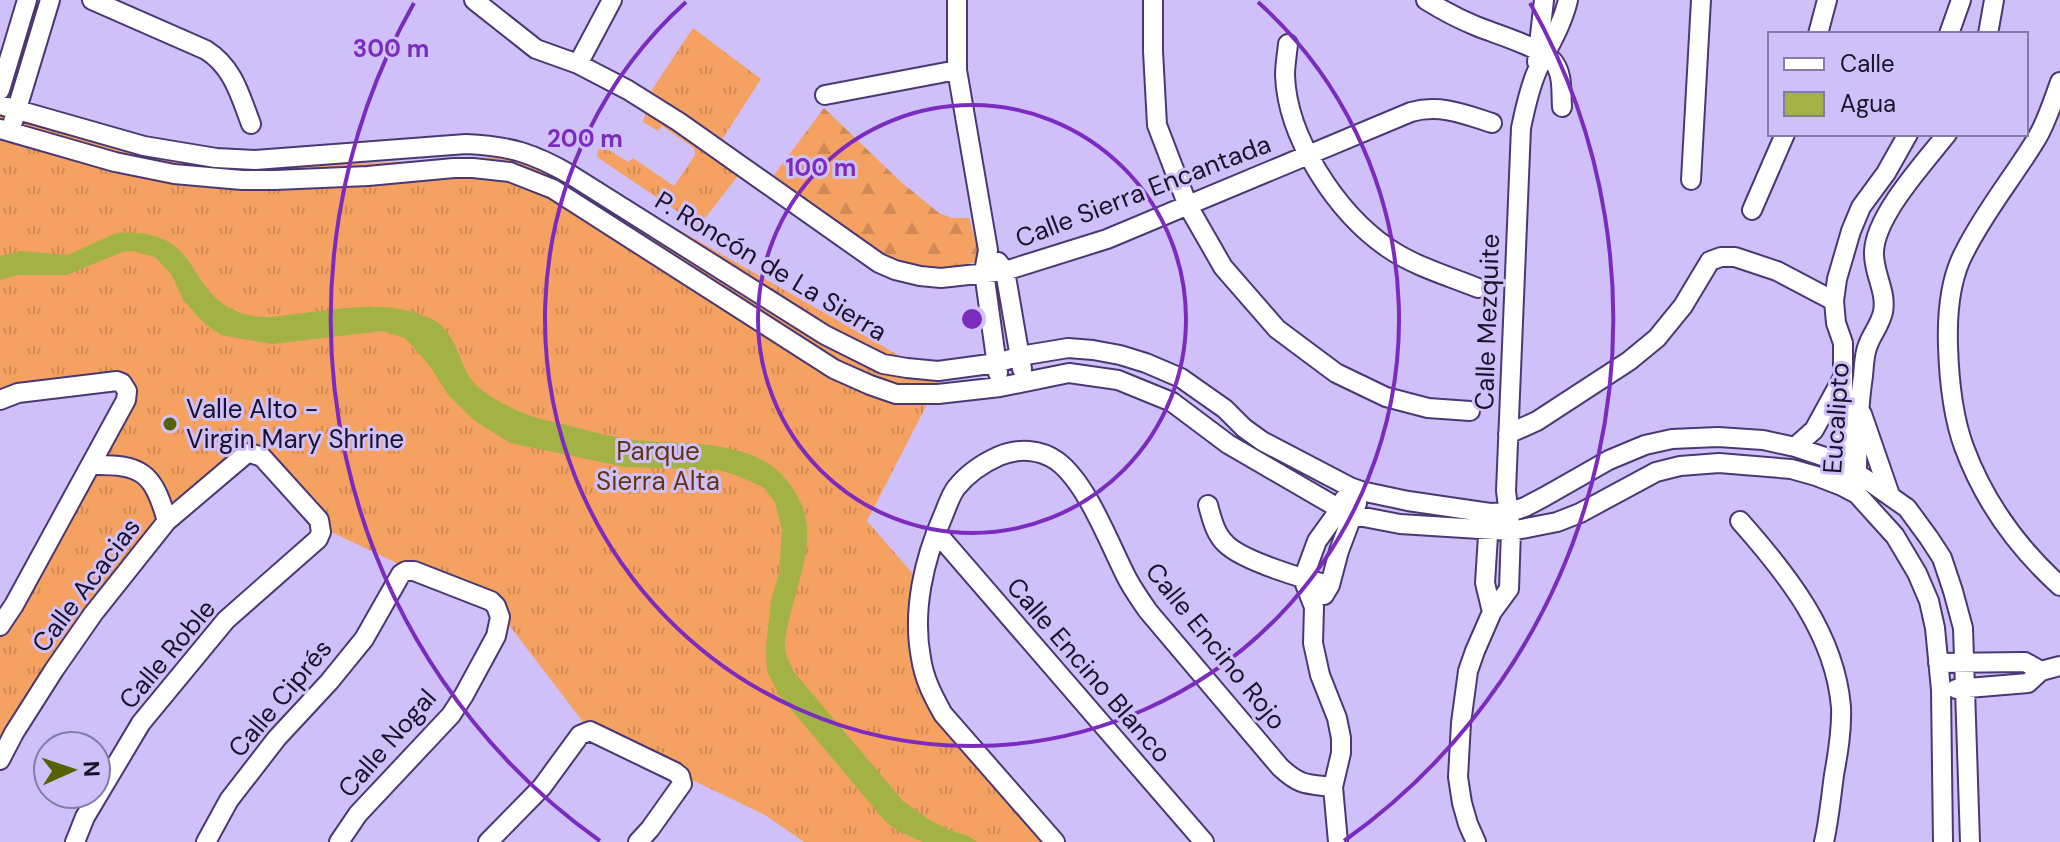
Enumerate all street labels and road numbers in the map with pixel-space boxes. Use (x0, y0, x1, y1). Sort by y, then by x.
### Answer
street label: Calle Sierra Encantada (1011, 127, 1275, 255)
street label: P. Roncón de La Sierra (649, 183, 893, 349)
street label: Calle Mezquite (1467, 233, 1507, 411)
street label: Eucalipto (1815, 361, 1857, 475)
street label: Calle Acacias (24, 511, 148, 659)
street label: Calle Encino Rojo (1138, 555, 1294, 737)
street label: Calle Encino Blanco (999, 570, 1179, 770)
street label: Calle Roble (111, 592, 223, 716)
street label: Calle Ciprés (221, 632, 339, 764)
street label: Calle Nogal (330, 682, 444, 804)

